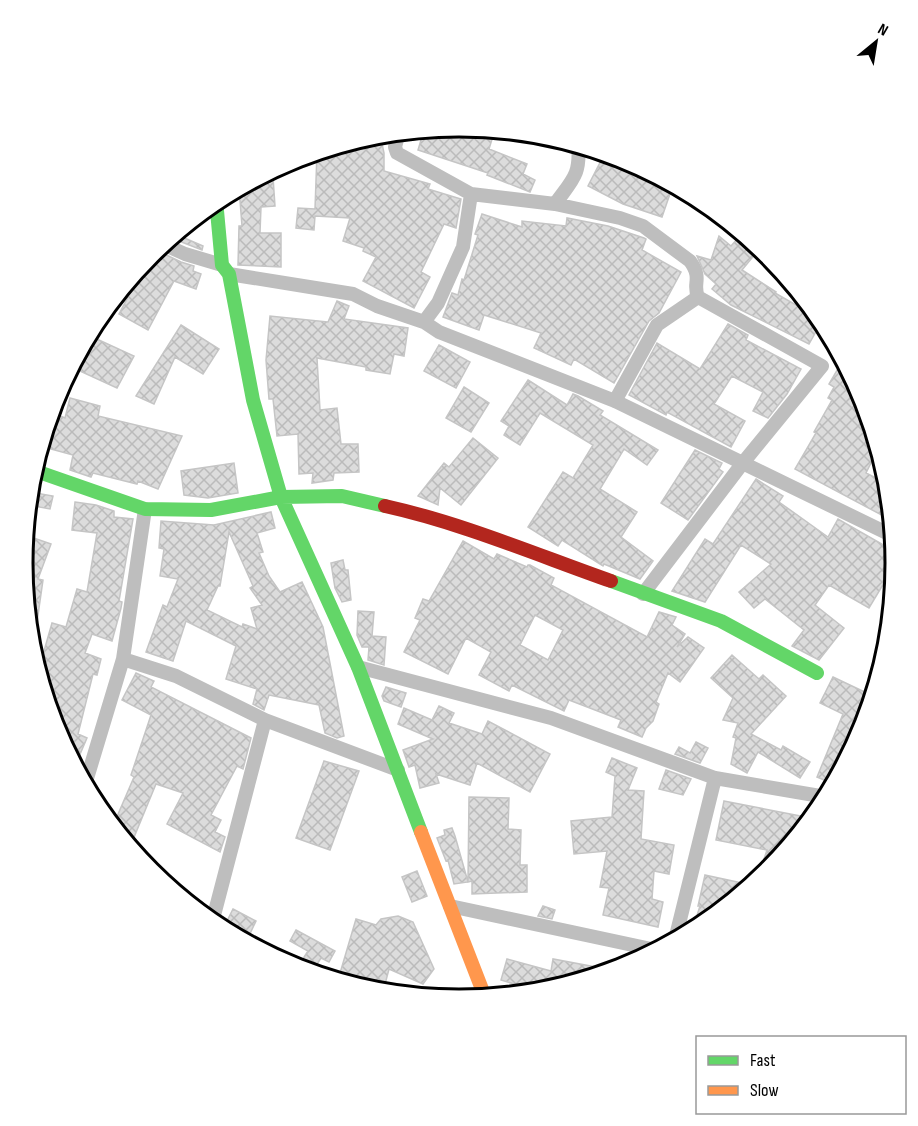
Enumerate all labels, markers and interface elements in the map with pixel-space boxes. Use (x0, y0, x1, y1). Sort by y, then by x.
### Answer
north arrow (846, 12, 906, 72)
text: N (874, 20, 891, 41)
legend (696, 1036, 906, 1114)
text: Fast (750, 1050, 776, 1071)
text: Slow (750, 1080, 779, 1101)

